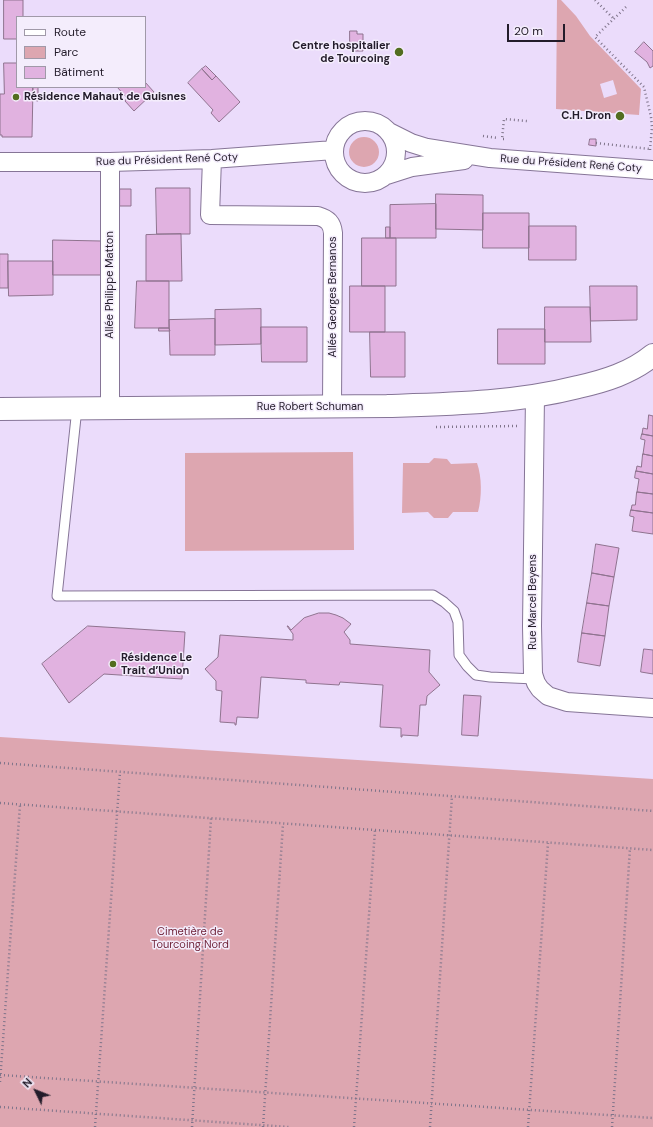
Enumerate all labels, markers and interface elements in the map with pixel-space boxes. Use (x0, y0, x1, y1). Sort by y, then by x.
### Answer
legend (16, 16, 146, 88)
scale bar (509, 16, 567, 42)
text: 20 m (514, 23, 543, 39)
text: Route (54, 24, 86, 40)
place label: Centre hospitalier de Tourcoing (292, 39, 390, 65)
text: Parc (54, 44, 78, 60)
marker: Centre hospitalier de Tourcoing (393, 46, 405, 58)
text: Bâtiment (54, 64, 104, 80)
place label: Résidence Mahaut de Guisnes (24, 90, 186, 104)
marker: Résidence Mahaut de Guisnes (11, 92, 21, 102)
place label: C.H. Dron (561, 109, 611, 123)
marker: C.H. Dron (614, 110, 626, 122)
street label: Rue du Président René Coty (96, 151, 238, 169)
street label: Rue du Président René Coty (500, 152, 642, 176)
street label: Allée Philippe Matton (103, 231, 117, 339)
street label: Allée Georges Bernanos (326, 237, 340, 357)
street label: Rue Robert Schuman (257, 400, 363, 414)
street label: Rue Marcel Beyens (526, 554, 540, 650)
place label: Résidence Le Trait d’Union (121, 651, 192, 677)
marker: Résidence Le Trait d’Union (108, 659, 118, 669)
park label: Cimetière de Tourcoing Nord (151, 925, 229, 951)
north arrow (16, 1071, 56, 1111)
text: N (19, 1075, 35, 1091)

